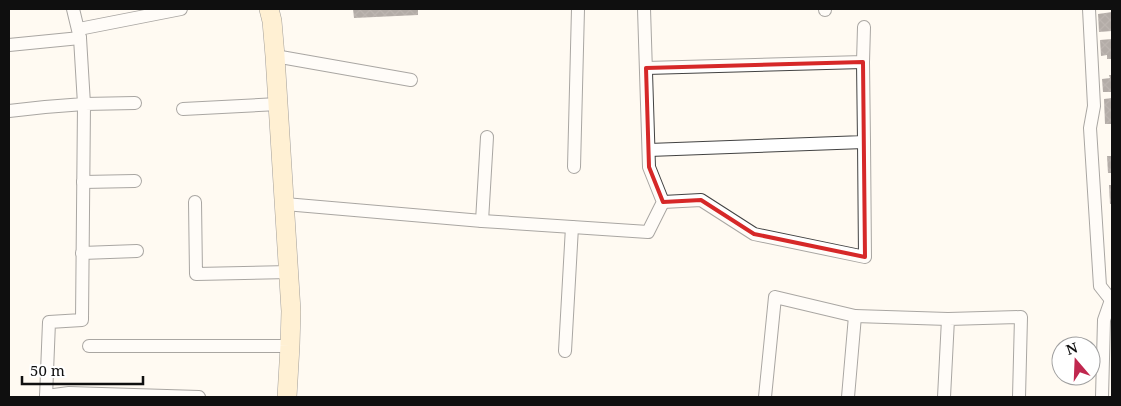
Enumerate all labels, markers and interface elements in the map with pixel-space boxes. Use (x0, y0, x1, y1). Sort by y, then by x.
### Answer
north arrow (1051, 336, 1101, 386)
text: N (1063, 337, 1080, 359)
scale bar (22, 354, 144, 386)
text: 50 m (30, 360, 65, 380)

